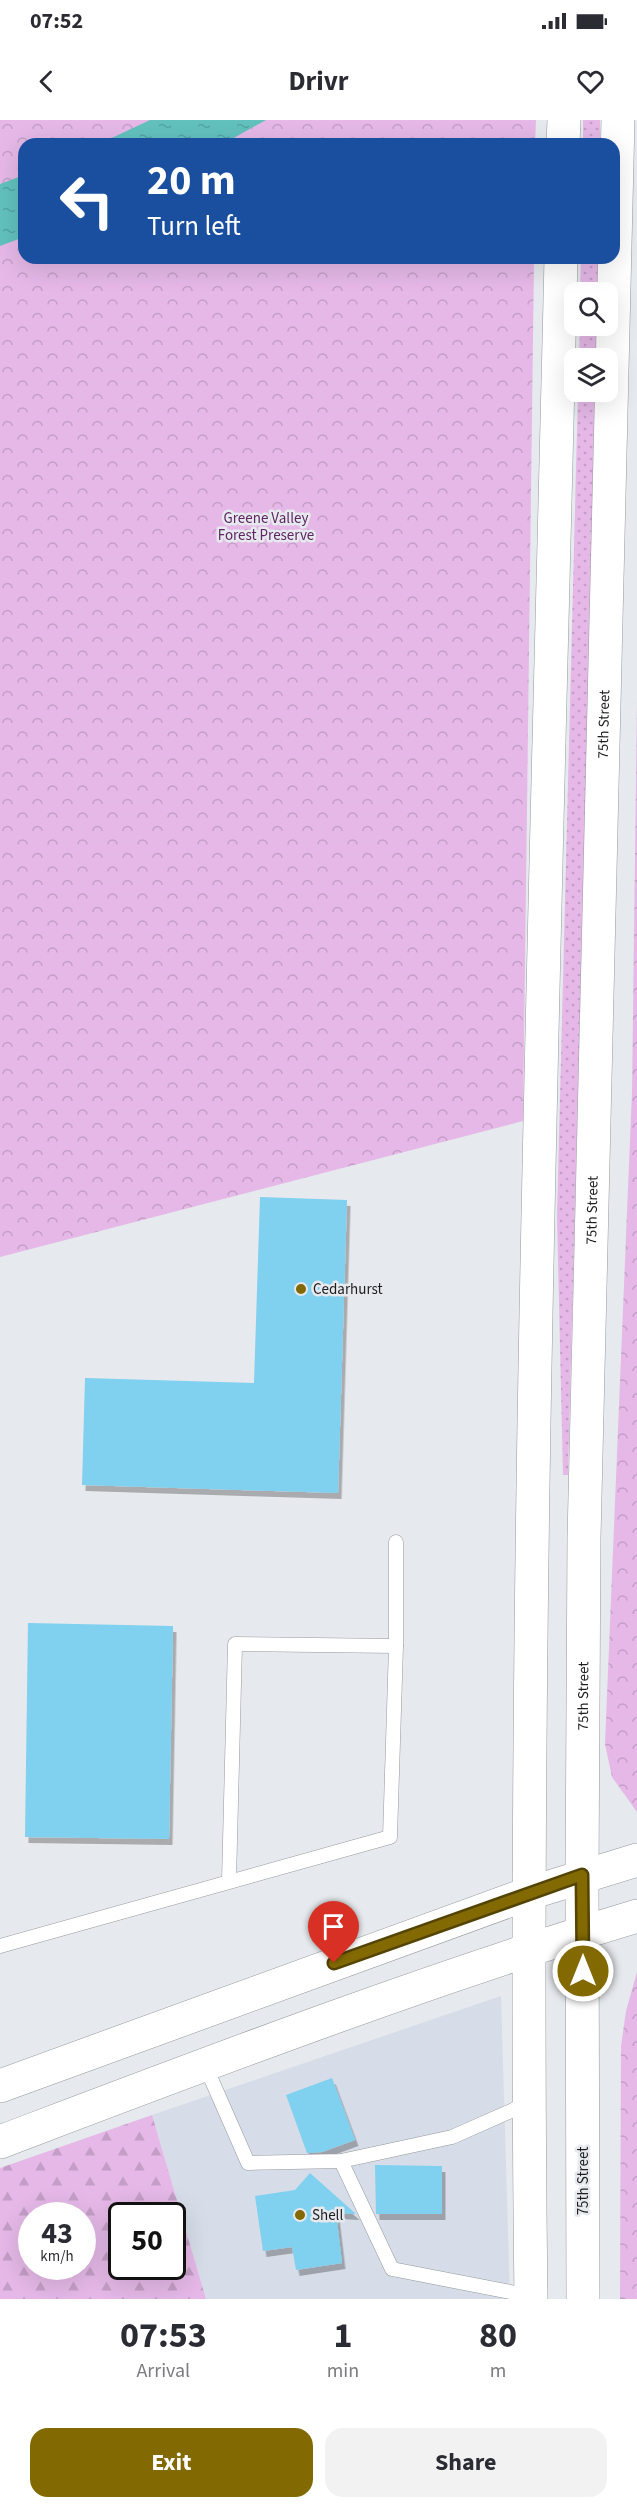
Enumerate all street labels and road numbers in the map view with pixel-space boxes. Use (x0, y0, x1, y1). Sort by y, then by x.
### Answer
street label: 75th Street (592, 690, 615, 759)
street label: 75th Street (581, 1175, 603, 1245)
street label: 75th Street (572, 1662, 594, 1730)
street label: 75th Street (573, 2147, 594, 2215)

